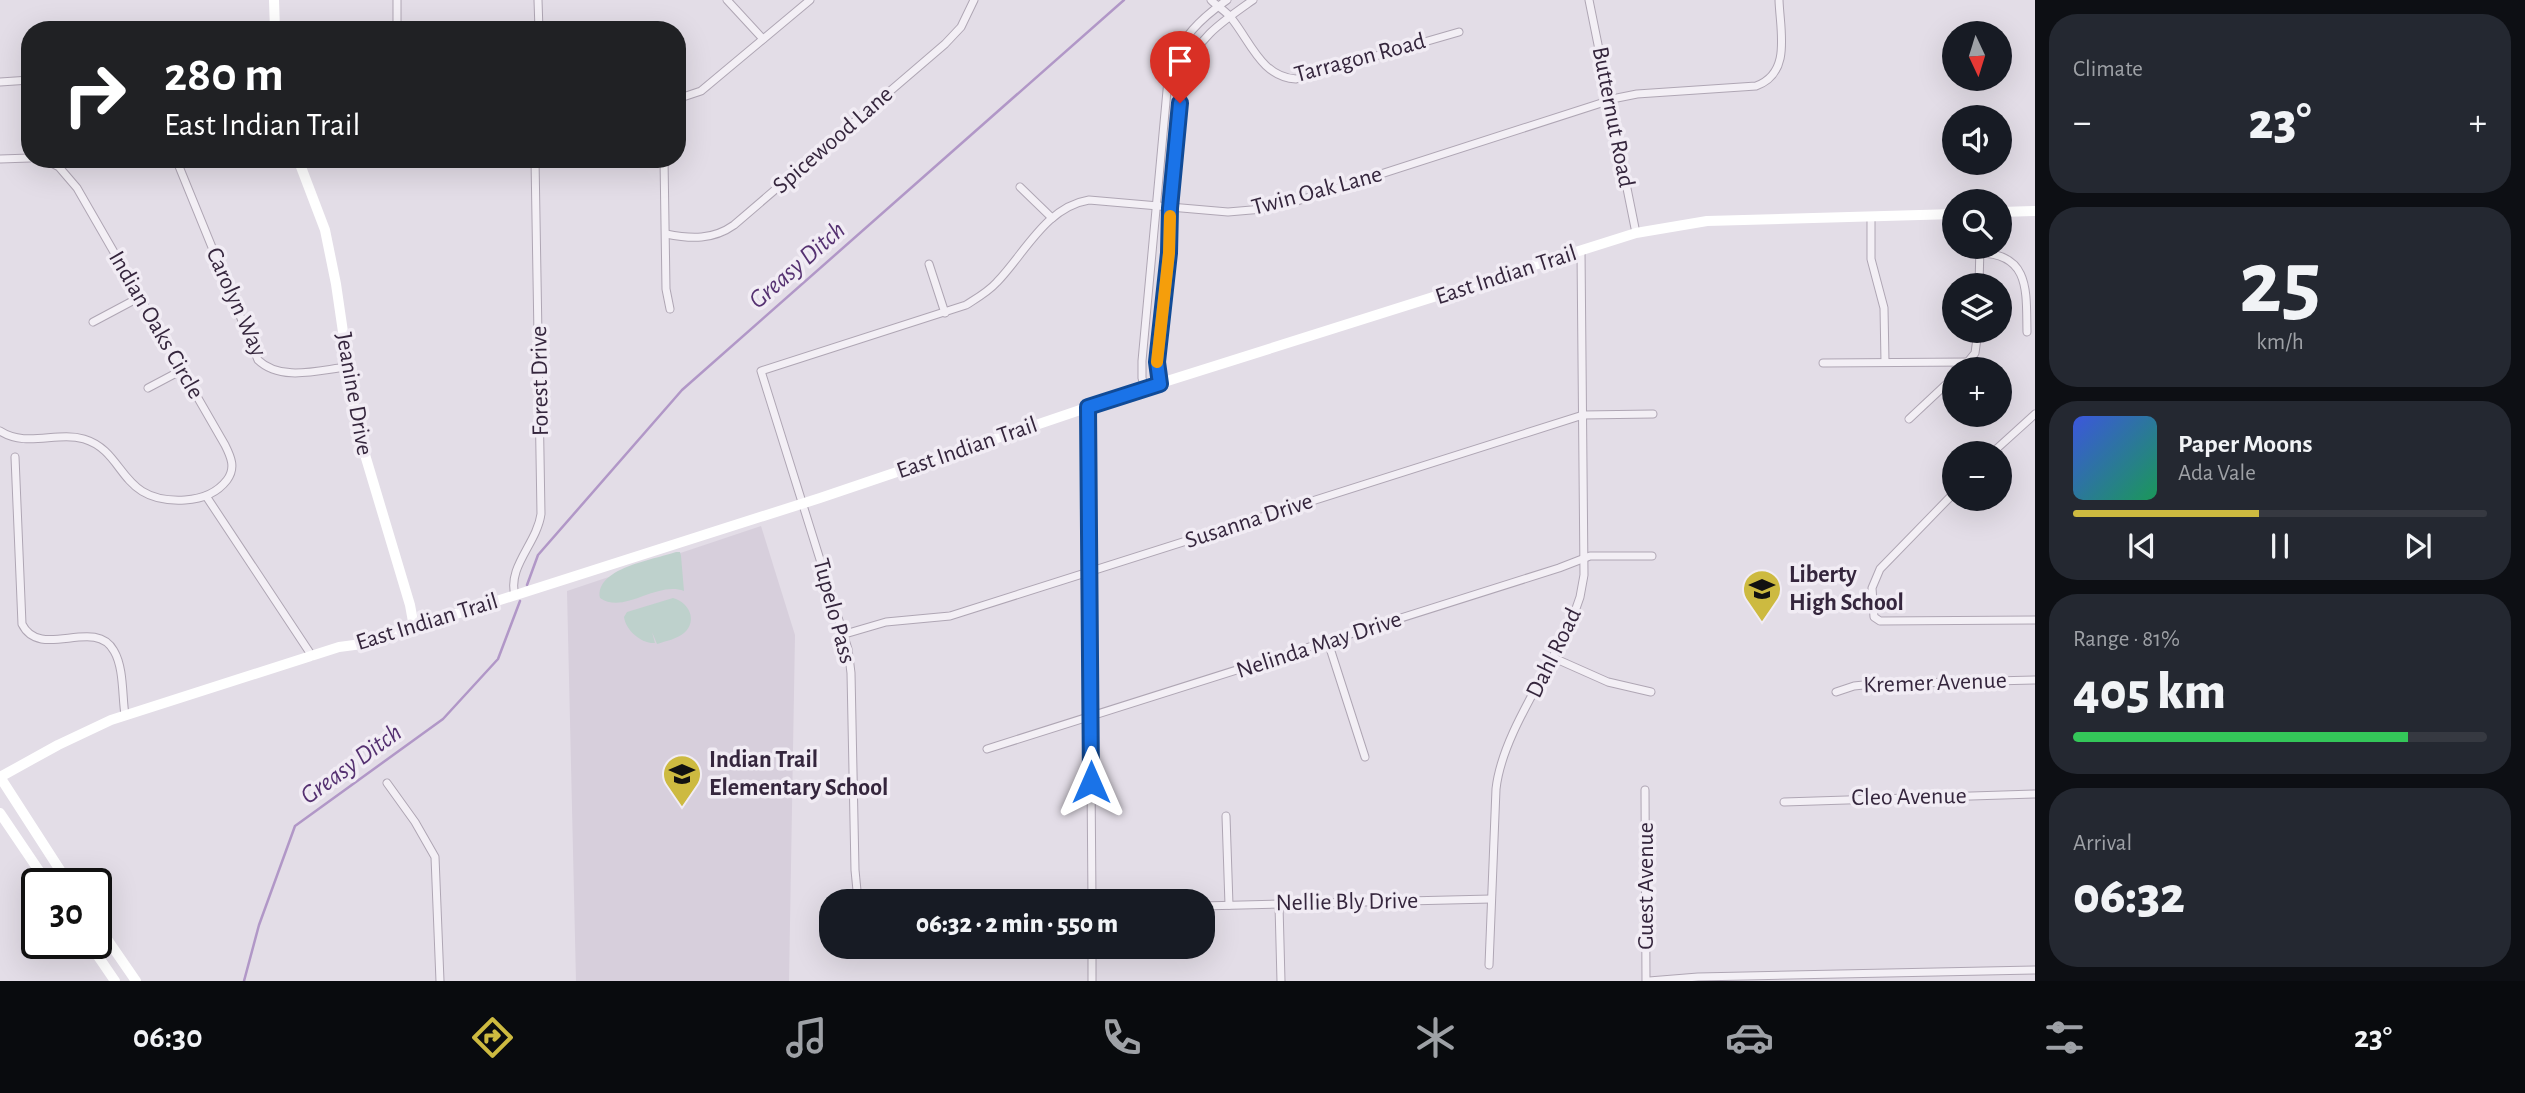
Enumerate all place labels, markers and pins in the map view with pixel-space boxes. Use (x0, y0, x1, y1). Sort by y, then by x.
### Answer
pin (1150, 31, 1210, 103)
place label: Liberty High School (1789, 563, 1904, 615)
school or university icon: Liberty High School (1741, 568, 1783, 623)
place label: Indian Trail Elementary School (709, 748, 888, 800)
school or university icon: Indian Trail Elementary School (661, 753, 703, 808)

